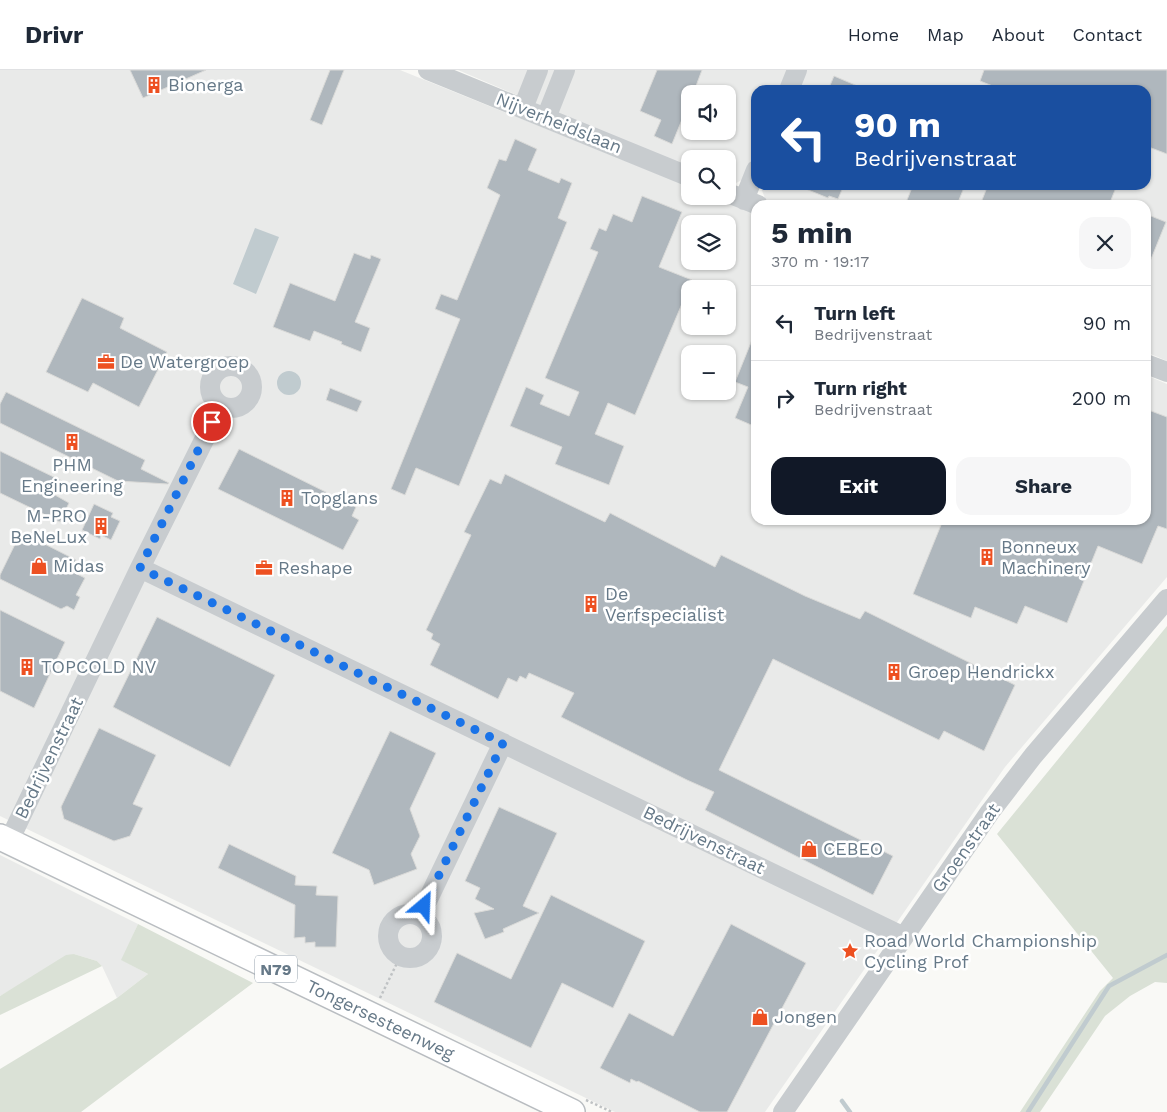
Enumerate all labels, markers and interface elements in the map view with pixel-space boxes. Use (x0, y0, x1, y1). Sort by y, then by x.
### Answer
text: Drivr (25, 21, 83, 49)
text: Home (848, 24, 899, 45)
text: Map (927, 24, 964, 45)
text: About (992, 24, 1044, 45)
text: Contact (1072, 24, 1142, 45)
place label: Bionerga (168, 74, 244, 95)
building icon: Bionerga (144, 75, 164, 95)
map controls (681, 85, 736, 400)
button: sound (681, 85, 736, 140)
street label: Nijverheidslaan (493, 88, 625, 157)
text: 90 m (854, 104, 941, 146)
icon: left (771, 105, 836, 170)
text: Bedrijvenstraat (854, 146, 1016, 171)
button: search (681, 150, 736, 205)
button: layers (681, 215, 736, 270)
text: 5 min (771, 215, 853, 250)
button: close (1079, 217, 1131, 269)
text: 370 m · 19:17 (771, 252, 869, 271)
button: + (681, 280, 736, 335)
text: Turn left (814, 302, 895, 325)
icon: left (771, 309, 799, 337)
text: 90 m (1083, 312, 1131, 335)
text: Bedrijvenstraat (814, 325, 932, 344)
button: − (681, 345, 736, 400)
place label: De Watergroep (120, 351, 249, 372)
office icon: De Watergroep (96, 352, 116, 372)
text: Turn right (814, 377, 907, 400)
icon: right (771, 384, 799, 412)
text: 200 m (1072, 387, 1131, 410)
text: Bedrijvenstraat (814, 400, 932, 419)
pin (191, 401, 233, 443)
icon: arrive (198, 408, 226, 436)
building icon: PHM Engineering (62, 432, 82, 452)
place label: PHM Engineering (21, 454, 123, 496)
button: Exit (771, 457, 946, 515)
button: Share (956, 457, 1131, 515)
place label: Topglans (301, 487, 378, 508)
building icon: Topglans (277, 488, 297, 508)
place label: M-PRO BeNeLux (10, 505, 87, 547)
building icon: M-PRO BeNeLux (91, 516, 111, 536)
place label: Bonneux Machinery (1001, 536, 1091, 578)
building icon: Bonneux Machinery (977, 547, 997, 567)
place label: Midas (53, 555, 104, 576)
shop icon: Midas (29, 556, 49, 576)
place label: Reshape (278, 557, 353, 578)
office icon: Reshape (254, 558, 274, 578)
place label: De Verfspecialist (605, 583, 725, 625)
building icon: De Verfspecialist (581, 594, 601, 614)
place label: TOPCOLD NV (41, 656, 157, 677)
building icon: TOPCOLD NV (17, 657, 37, 677)
place label: Groep Hendrickx (908, 661, 1055, 682)
building icon: Groep Hendrickx (884, 662, 904, 682)
street label: Bedrijvenstraat (10, 693, 87, 822)
street label: Groenstraat (927, 799, 1004, 896)
street label: Bedrijvenstraat (640, 801, 769, 878)
place label: CEBEO (823, 838, 883, 859)
shop icon: CEBEO (799, 839, 819, 859)
position arrow (397, 879, 449, 931)
place label: Road World Championship Cycling Prof (864, 930, 1097, 972)
place icon: Road World Championship Cycling Prof (840, 941, 860, 961)
road number: N79 (255, 956, 297, 982)
street label: Tongersesteenweg (303, 975, 458, 1064)
place label: Jongen (774, 1006, 837, 1027)
shop icon: Jongen (750, 1007, 770, 1027)

